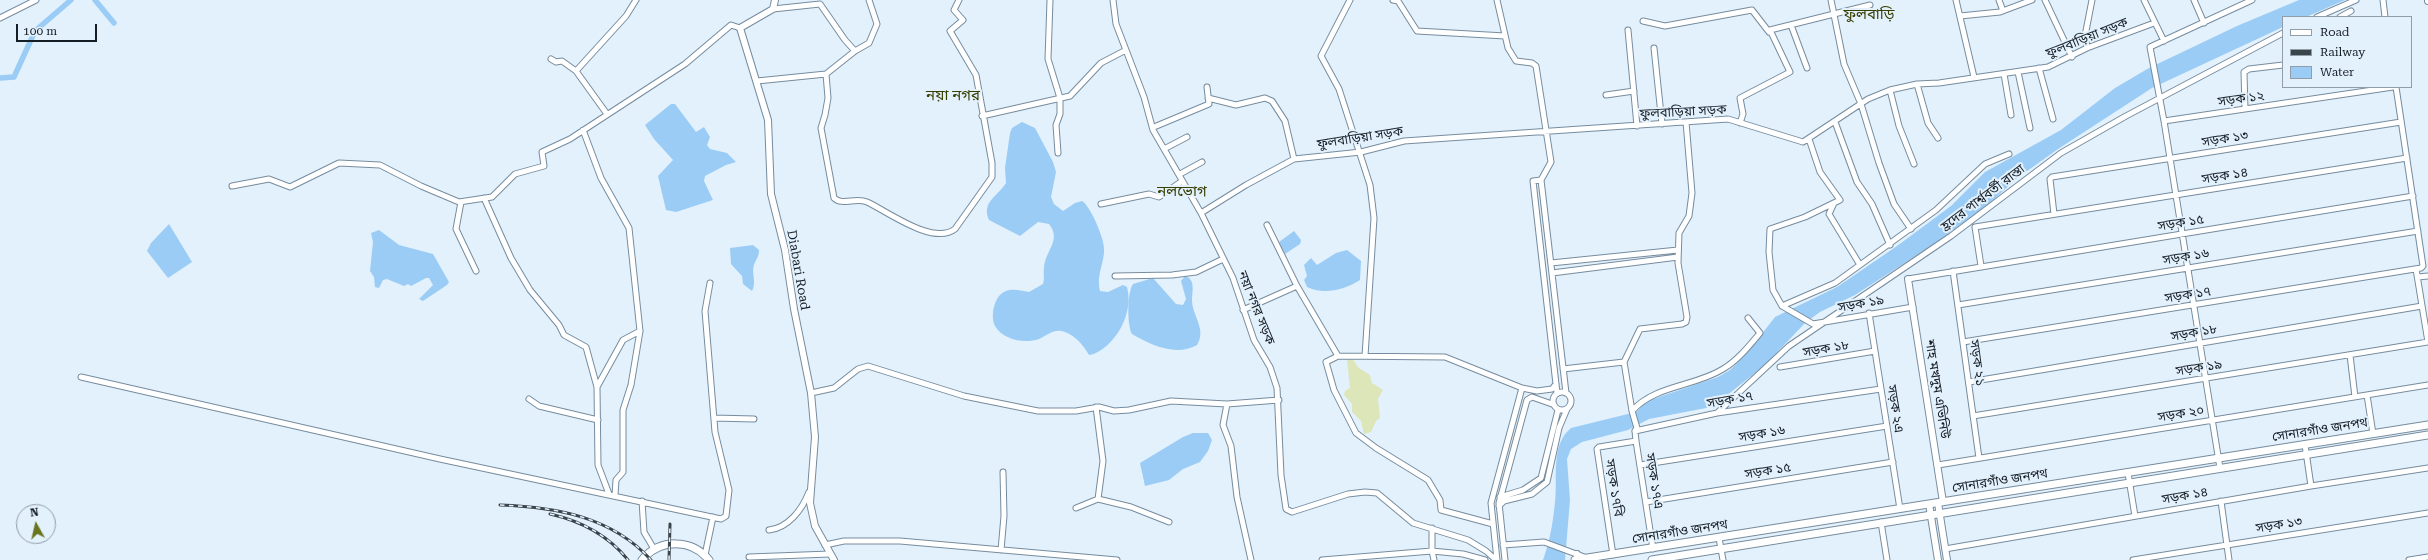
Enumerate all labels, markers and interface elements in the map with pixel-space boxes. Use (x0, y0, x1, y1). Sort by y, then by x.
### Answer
district label: ফুলবাড়ি (1843, 6, 1895, 24)
street label: ফুলবাড়িয়া সড়ক (2044, 14, 2130, 62)
scale bar (18, 16, 99, 42)
legend (2282, 16, 2412, 88)
text: 100 m (23, 24, 57, 38)
text: Road (2320, 25, 2349, 39)
text: Railway (2320, 45, 2365, 59)
text: Water (2320, 65, 2354, 79)
district label: নয়া নগর (926, 87, 980, 105)
street label: সড়ক ১২ (2217, 88, 2265, 110)
street label: ফুলবাড়িয়া সড়ক (1639, 102, 1727, 122)
street label: ফুলবাড়িয়া সড়ক (1316, 123, 1404, 153)
street label: সড়ক ১৩ (2201, 128, 2249, 150)
street label: হ্রদের পার্শ্ববর্তী রাস্তা (1938, 161, 2028, 235)
street label: সড়ক ১৪ (2201, 165, 2249, 187)
district label: নলভোগ (1157, 183, 1207, 201)
street label: সড়ক ১৫ (2157, 212, 2205, 234)
street label: Diabari Road (783, 229, 813, 311)
street label: সড়ক ১৬ (2162, 246, 2210, 268)
street label: নয়া নগর সড়ক (1234, 269, 1278, 347)
street label: সড়ক ১৭ (2164, 284, 2212, 306)
street label: সড়ক ১৯ (1837, 292, 1885, 316)
street label: সড়ক ১৮ (2170, 321, 2218, 345)
street label: সড়ক ১৮ (1802, 337, 1850, 361)
street label: শাহ মখদুম এভিনিউ (1921, 338, 1953, 440)
street label: সড়ক ২১ (1966, 339, 1988, 387)
street label: সড়ক ১৯ (2175, 357, 2223, 379)
street label: সড়ক ২এ (1884, 384, 1906, 434)
street label: সড়ক ১৭ (1706, 388, 1754, 412)
street label: সড়ক ২০ (2157, 403, 2205, 425)
street label: সোনারগাঁও জনপথ (2271, 415, 2369, 445)
street label: সড়ক ১৬ (1738, 423, 1786, 445)
street label: সড়ক ১৭এ (1642, 452, 1666, 510)
street label: সড়ক ১৭বি (1602, 458, 1626, 518)
street label: সড়ক ১৫ (1744, 460, 1792, 482)
street label: সোনারগাঁও জনপথ (1951, 466, 2049, 496)
street label: সড়ক ১৪ (2161, 484, 2209, 508)
north arrow (16, 504, 56, 544)
text: N (29, 506, 39, 520)
street label: সড়ক ১৩ (2255, 514, 2303, 536)
street label: সোনারগাঁও জনপথ (1631, 517, 1729, 547)

